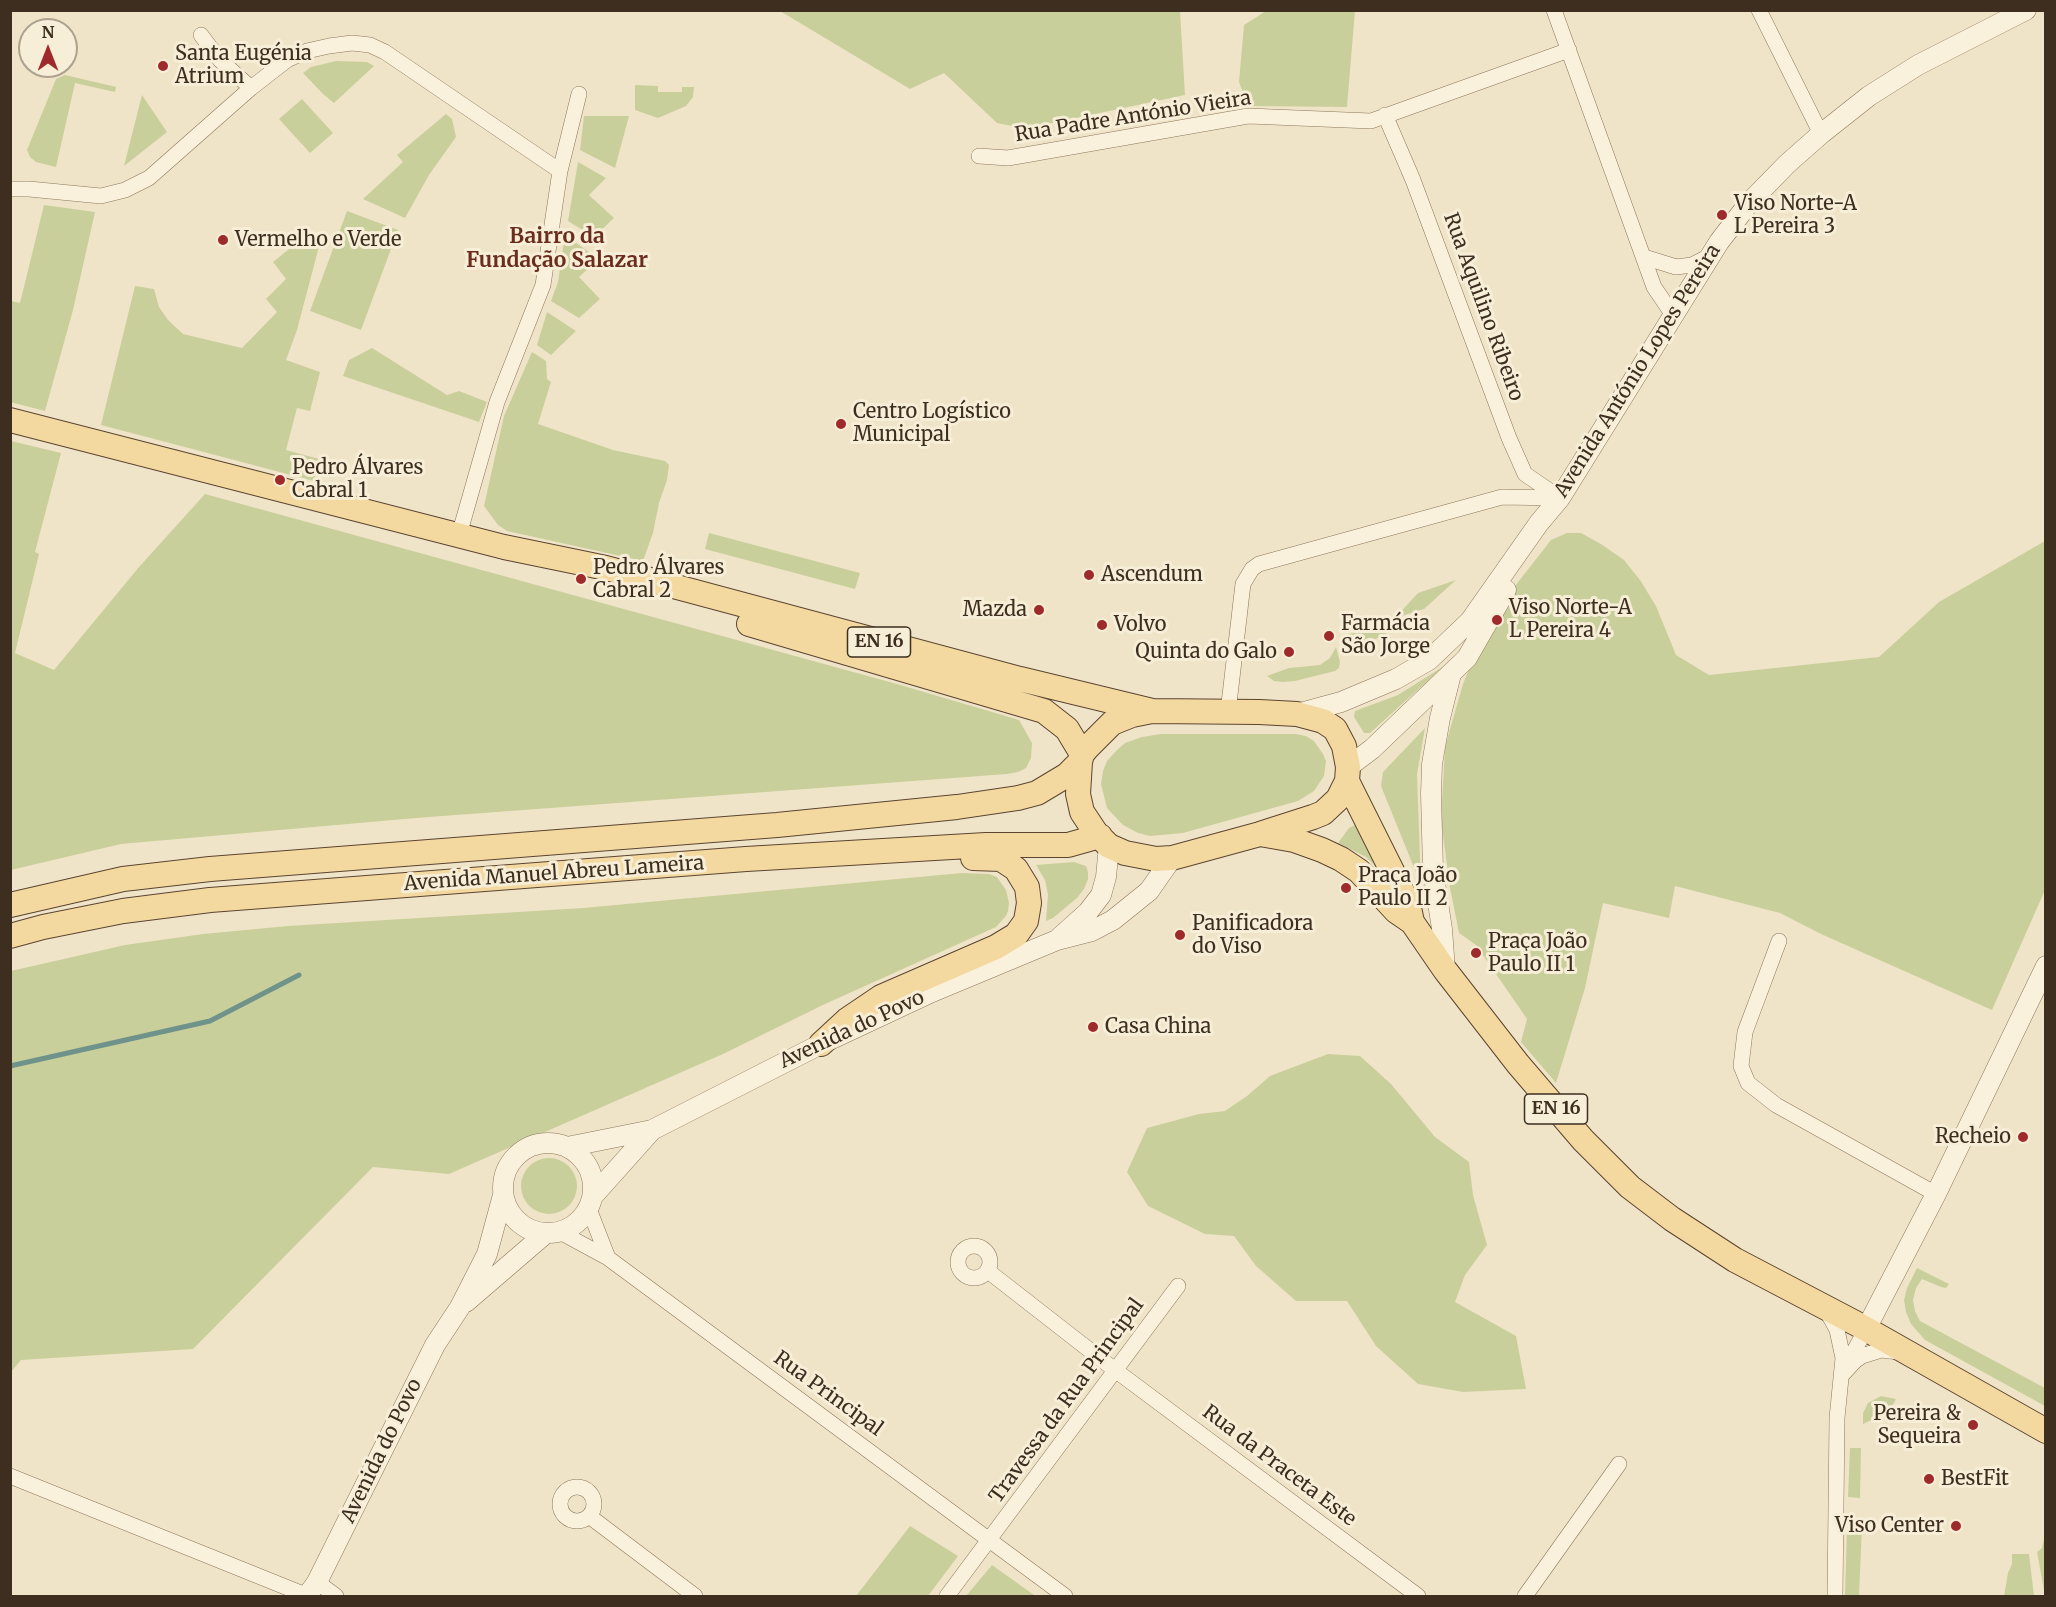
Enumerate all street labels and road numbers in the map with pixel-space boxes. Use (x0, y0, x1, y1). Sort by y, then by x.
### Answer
street label: Rua Padre António Vieira (1013, 86, 1253, 148)
street label: Rua Aquilino Ribeiro (1438, 210, 1528, 404)
street label: Avenida António Lopes Pereira (1550, 240, 1726, 502)
road number: EN 16 (848, 627, 910, 657)
street label: Avenida Manuel Abreu Lameira (403, 852, 705, 896)
street label: Avenida do Povo (776, 986, 928, 1074)
road number: EN 16 (1524, 1094, 1588, 1124)
street label: Travessa da Rua Principal (985, 1294, 1149, 1508)
street label: Rua Principal (769, 1346, 887, 1442)
street label: Avenida do Povo (337, 1375, 427, 1527)
street label: Rua da Praceta Este (1197, 1400, 1361, 1532)

